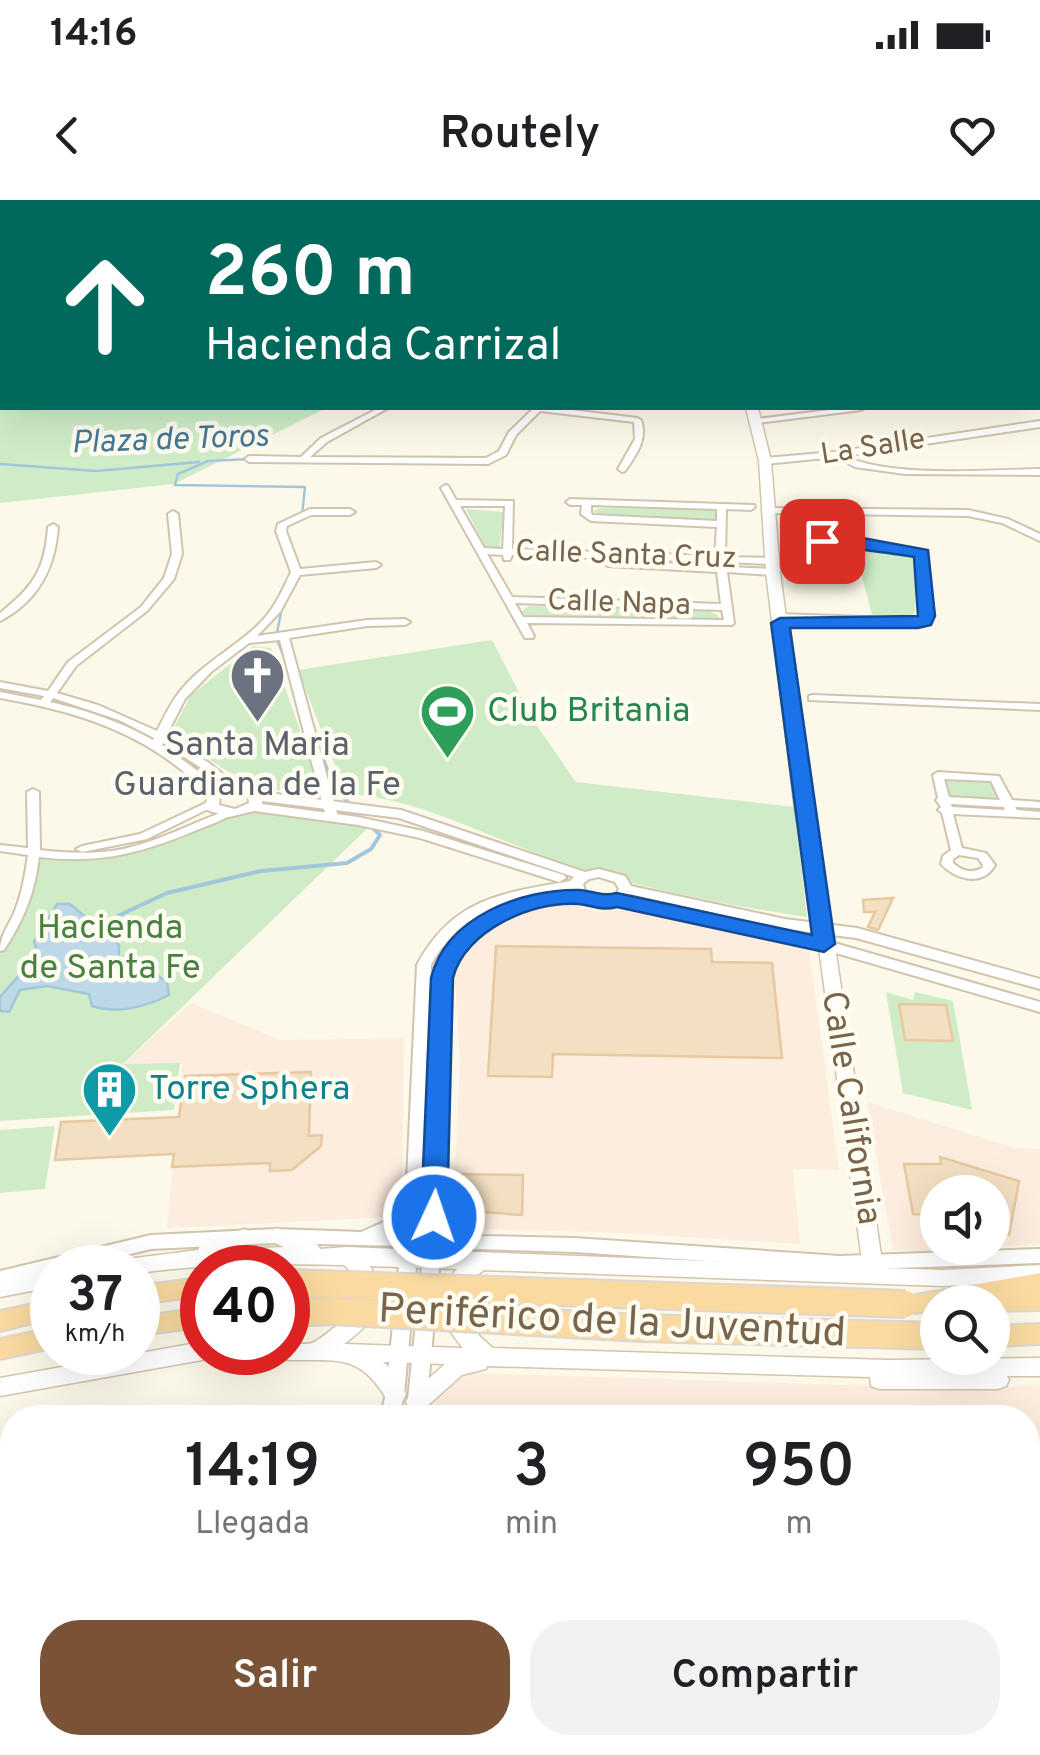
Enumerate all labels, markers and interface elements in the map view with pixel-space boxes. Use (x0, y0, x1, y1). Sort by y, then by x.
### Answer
text: 14:16 (50, 11, 137, 60)
text: Routely (440, 107, 600, 164)
icon: back (40, 108, 95, 163)
icon: heart (945, 108, 1000, 163)
text: 260 m (205, 232, 416, 321)
icon: ahead (40, 240, 170, 370)
text: Hacienda Carrizal (205, 319, 561, 376)
water label: Plaza de Toros (71, 418, 270, 464)
street label: La Salle (818, 421, 928, 475)
pin (780, 499, 865, 584)
icon: arrive (795, 514, 850, 569)
street label: Calle Santa Cruz (515, 534, 737, 578)
street label: Calle Napa (547, 583, 691, 625)
church icon: Santa Maria Guardiana de la Fe (227, 645, 287, 724)
sports icon: Club Britania (418, 682, 478, 761)
place label: Club Britania (487, 690, 691, 734)
place label: Santa Maria Guardiana de la Fe (113, 724, 401, 808)
park label: Hacienda de Santa Fe (20, 907, 200, 991)
street label: Calle California (810, 988, 890, 1228)
building icon: Torre Sphera (80, 1060, 140, 1139)
place label: Torre Sphera (149, 1068, 350, 1112)
position arrow (382, 1165, 486, 1269)
map controls (920, 1175, 1010, 1375)
button: sound (920, 1175, 1010, 1265)
speed limit sign: 40 (180, 1245, 310, 1375)
text: 37 (67, 1266, 123, 1329)
street label: Periférico de la Juventud (377, 1284, 847, 1362)
button: search (920, 1285, 1010, 1375)
text: km/h (65, 1319, 125, 1351)
text: 14:19 (185, 1432, 320, 1508)
text: 3 (514, 1432, 550, 1508)
text: 950 (743, 1432, 855, 1508)
text: Llegada (195, 1505, 310, 1545)
text: min (505, 1505, 558, 1545)
text: m (786, 1505, 813, 1545)
button: Salir (40, 1620, 510, 1735)
button: Compartir (530, 1620, 1000, 1735)

